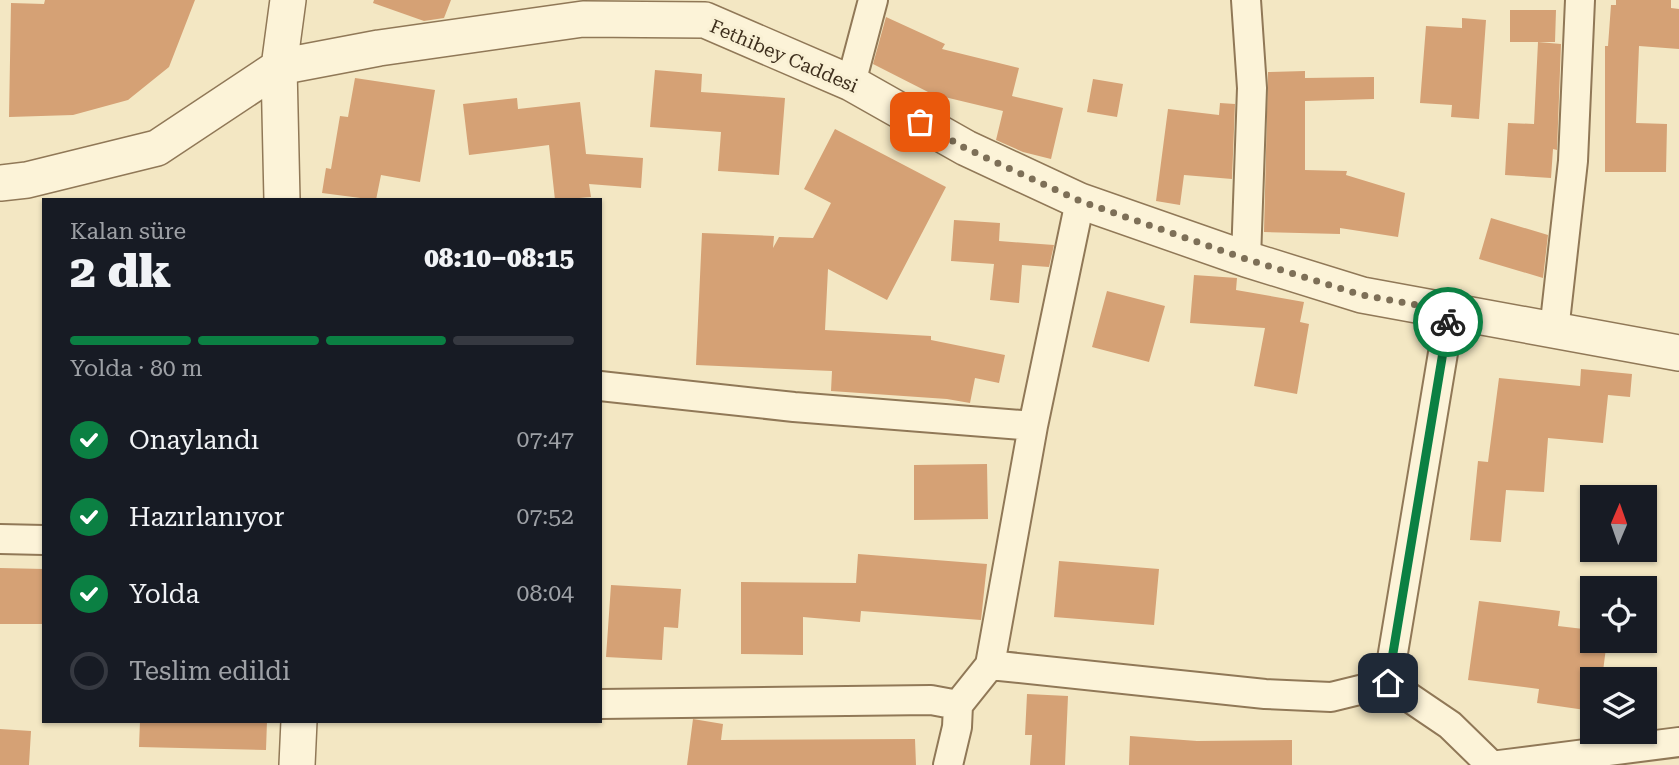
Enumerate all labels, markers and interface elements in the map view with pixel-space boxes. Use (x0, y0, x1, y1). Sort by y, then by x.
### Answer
street label: Fethibey Caddesi (707, 14, 861, 98)
pin (890, 92, 950, 152)
icon: bag (901, 103, 939, 141)
text: Kalan süre (70, 218, 186, 245)
text: 08:10–08:15 (424, 243, 574, 273)
text: 2 dk (70, 244, 171, 298)
courier (1413, 287, 1483, 357)
icon: bike (1429, 303, 1467, 341)
text: Yolda · 80 m (70, 355, 202, 382)
icon: check (70, 421, 108, 459)
text: Onaylandı (129, 425, 259, 455)
text: 07:47 (517, 426, 574, 453)
north arrow (1580, 485, 1657, 562)
map controls (1580, 485, 1657, 744)
icon: check (70, 498, 108, 536)
text: Hazırlanıyor (129, 502, 284, 532)
text: 07:52 (517, 503, 574, 530)
icon: check (70, 575, 108, 613)
button: locate (1580, 576, 1657, 653)
text: Yolda (129, 579, 200, 609)
text: 08:04 (517, 580, 574, 607)
pin (1358, 653, 1418, 713)
text: Teslim edildi (129, 656, 290, 686)
icon: home (1369, 664, 1407, 702)
button: layers (1580, 667, 1657, 744)

